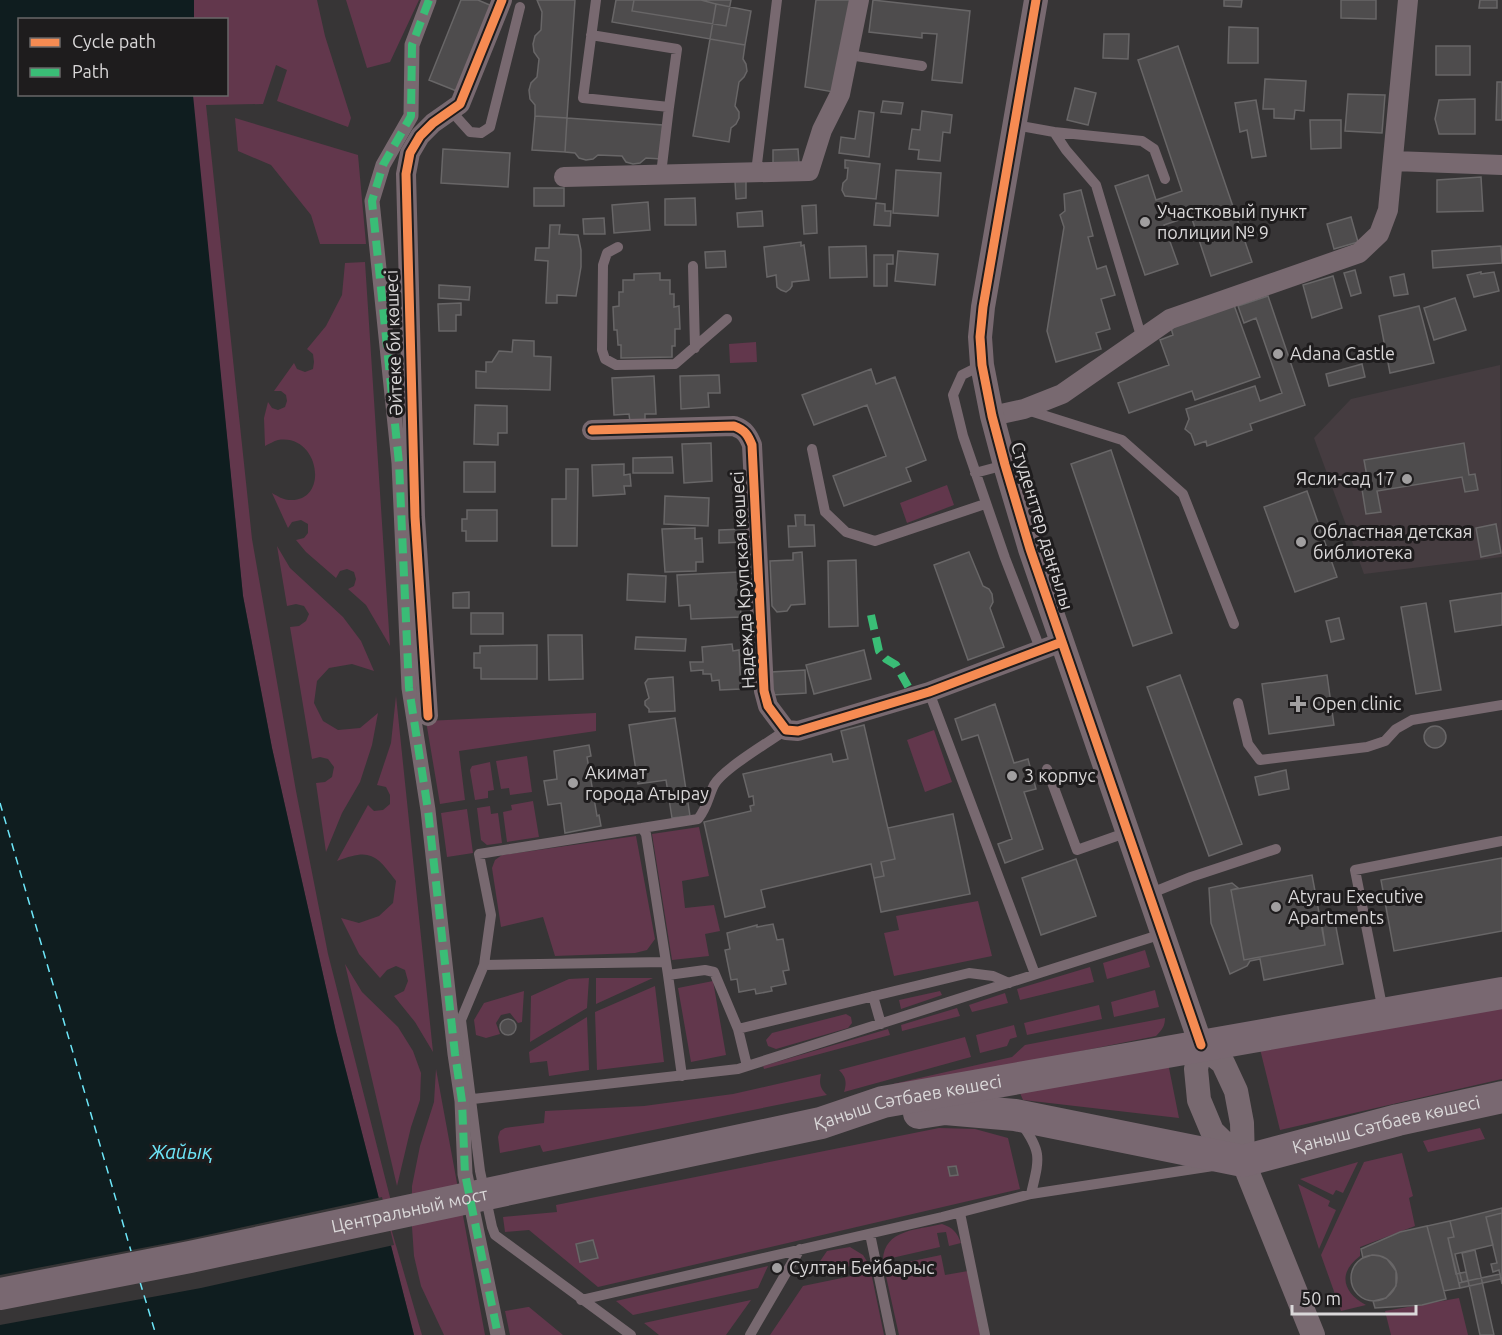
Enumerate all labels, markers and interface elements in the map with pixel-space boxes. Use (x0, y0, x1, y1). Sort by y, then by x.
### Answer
legend (18, 18, 228, 96)
text: Cycle path (72, 31, 156, 51)
text: Path (72, 61, 109, 81)
place label: Участковый пункт полиции № 9 (1157, 201, 1307, 242)
marker: Участковый пункт полиции № 9 (1138, 215, 1152, 229)
street label: Әйтеке би көшесі (380, 270, 406, 416)
place label: Adana Сastle (1290, 343, 1395, 363)
marker: Adana Сastle (1271, 347, 1285, 361)
street label: Студенттер даңғылы (1008, 439, 1078, 612)
place label: Ясли-сад 17 (1296, 468, 1395, 488)
street label: Надежда Крупская көшесі (726, 471, 758, 689)
marker: Ясли-сад 17 (1400, 472, 1414, 486)
place label: Областная детская библиотека (1313, 521, 1472, 562)
marker: Областная детская библиотека (1294, 535, 1308, 549)
place label: Open clinic (1312, 693, 1401, 713)
marker: Open clinic (1289, 695, 1307, 713)
place label: Акимат города Атырау (585, 762, 709, 803)
place label: 3 корпус (1024, 765, 1096, 785)
marker: 3 корпус (1005, 769, 1019, 783)
marker: Акимат города Атырау (566, 776, 580, 790)
place label: Atyrau Executive Apartments (1288, 886, 1424, 927)
marker: Atyrau Executive Apartments (1269, 900, 1283, 914)
street label: Қаныш Сәтбаев көшесі (812, 1070, 1003, 1133)
street label: Қаныш Сәтбаев көшесі (1290, 1091, 1482, 1157)
water label: Жайық (149, 1140, 213, 1163)
street label: Центральный мост (329, 1183, 490, 1236)
place label: Султан Бейбарыс (789, 1257, 935, 1277)
marker: Султан Бейбарыс (770, 1261, 784, 1275)
scale bar (1292, 1278, 1416, 1316)
text: 50 m (1301, 1288, 1341, 1308)

